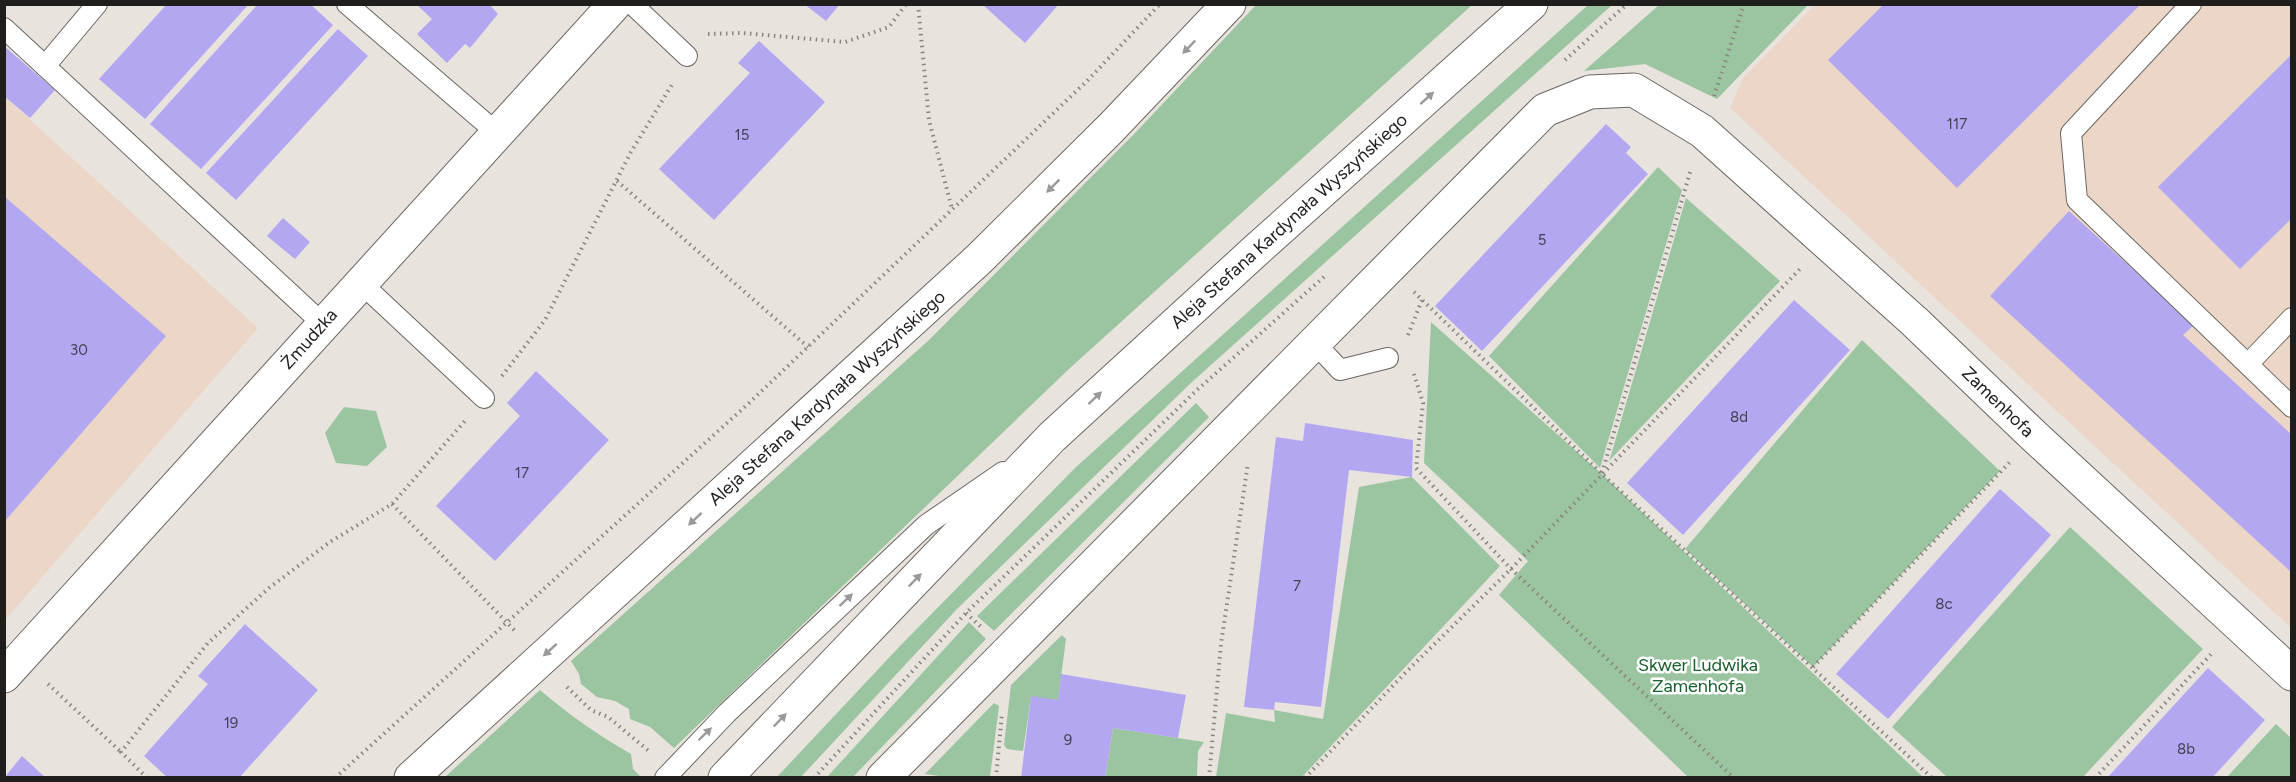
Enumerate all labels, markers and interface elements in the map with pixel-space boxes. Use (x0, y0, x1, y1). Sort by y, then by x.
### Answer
one-way arrow (1182, 39, 1196, 54)
one-way arrow (1419, 92, 1434, 105)
street label: Aleja Stefana Kardynała Wyszyńskiego (1166, 109, 1412, 333)
house number: 117 (1947, 115, 1967, 133)
house number: 15 (735, 126, 749, 144)
one-way arrow (1045, 179, 1060, 193)
house number: 5 (1538, 231, 1546, 249)
street label: Aleja Stefana Kardynała Wyszyńskiego (704, 286, 950, 510)
street label: Żmudzka (276, 304, 342, 374)
house number: 30 (70, 341, 88, 359)
street label: Zamenhofa (1957, 362, 2039, 442)
one-way arrow (1088, 391, 1103, 405)
house number: 8d (1730, 408, 1748, 426)
house number: 17 (515, 464, 529, 482)
one-way arrow (687, 512, 702, 526)
one-way arrow (908, 572, 922, 587)
house number: 7 (1293, 577, 1301, 595)
one-way arrow (839, 593, 854, 607)
house number: 8c (1935, 595, 1953, 613)
one-way arrow (544, 643, 558, 657)
park label: Skwer Ludwika Zamenhofa (1638, 654, 1758, 697)
one-way arrow (773, 713, 787, 728)
house number: 19 (224, 714, 238, 732)
one-way arrow (697, 728, 711, 742)
house number: 9 (1064, 731, 1072, 749)
house number: 8b (2177, 740, 2195, 758)

